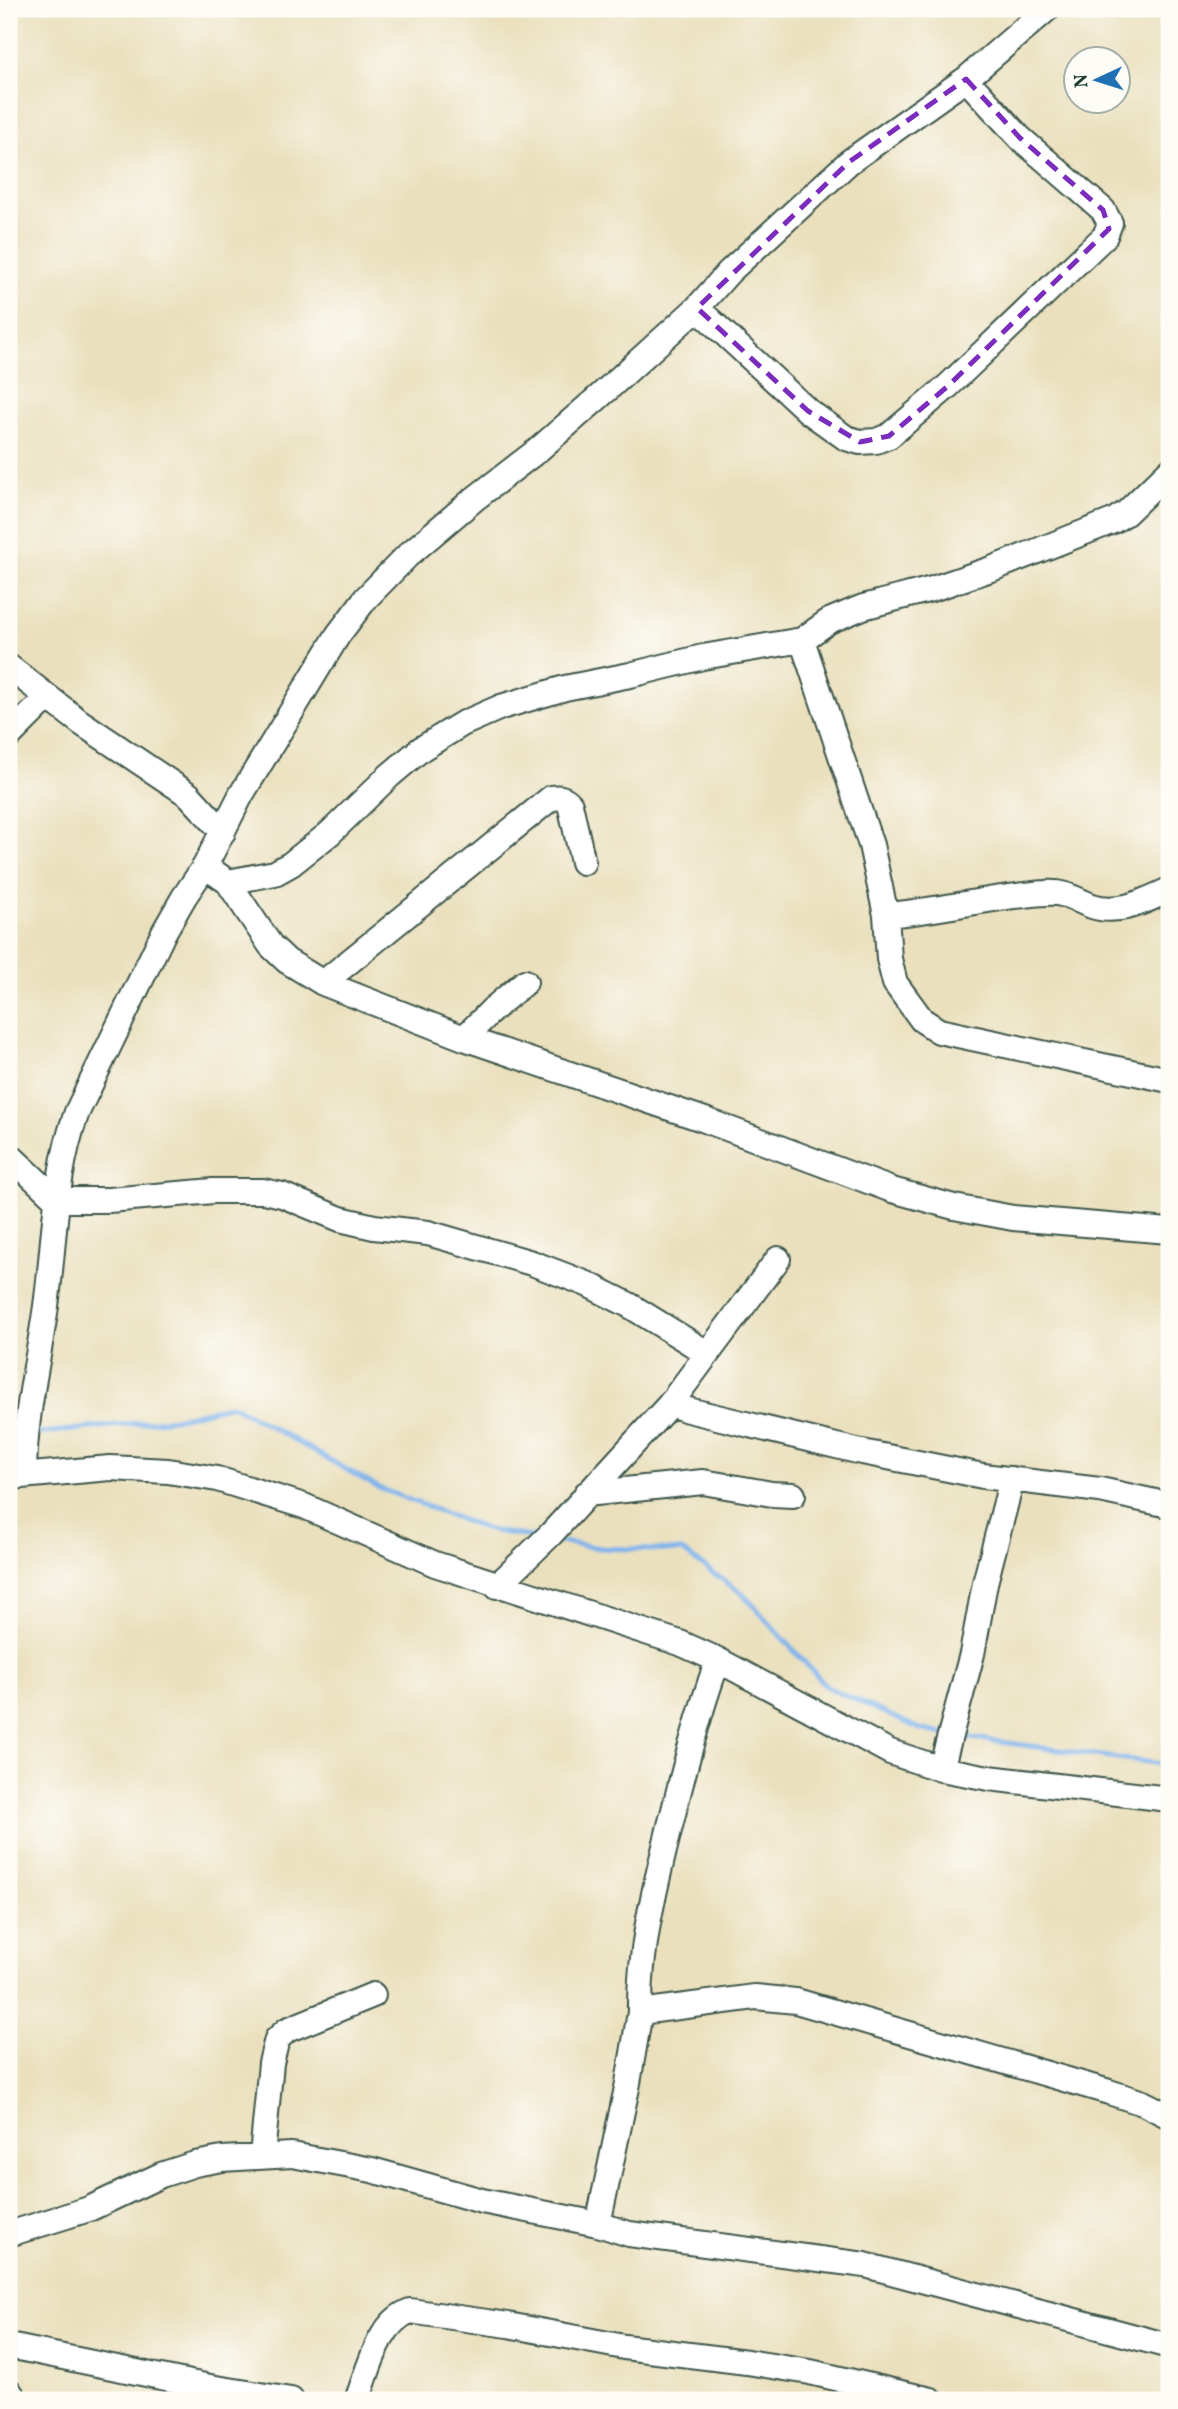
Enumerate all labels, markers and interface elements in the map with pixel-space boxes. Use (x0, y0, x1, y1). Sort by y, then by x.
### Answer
north arrow (1062, 46, 1132, 116)
text: N (1069, 73, 1095, 89)

